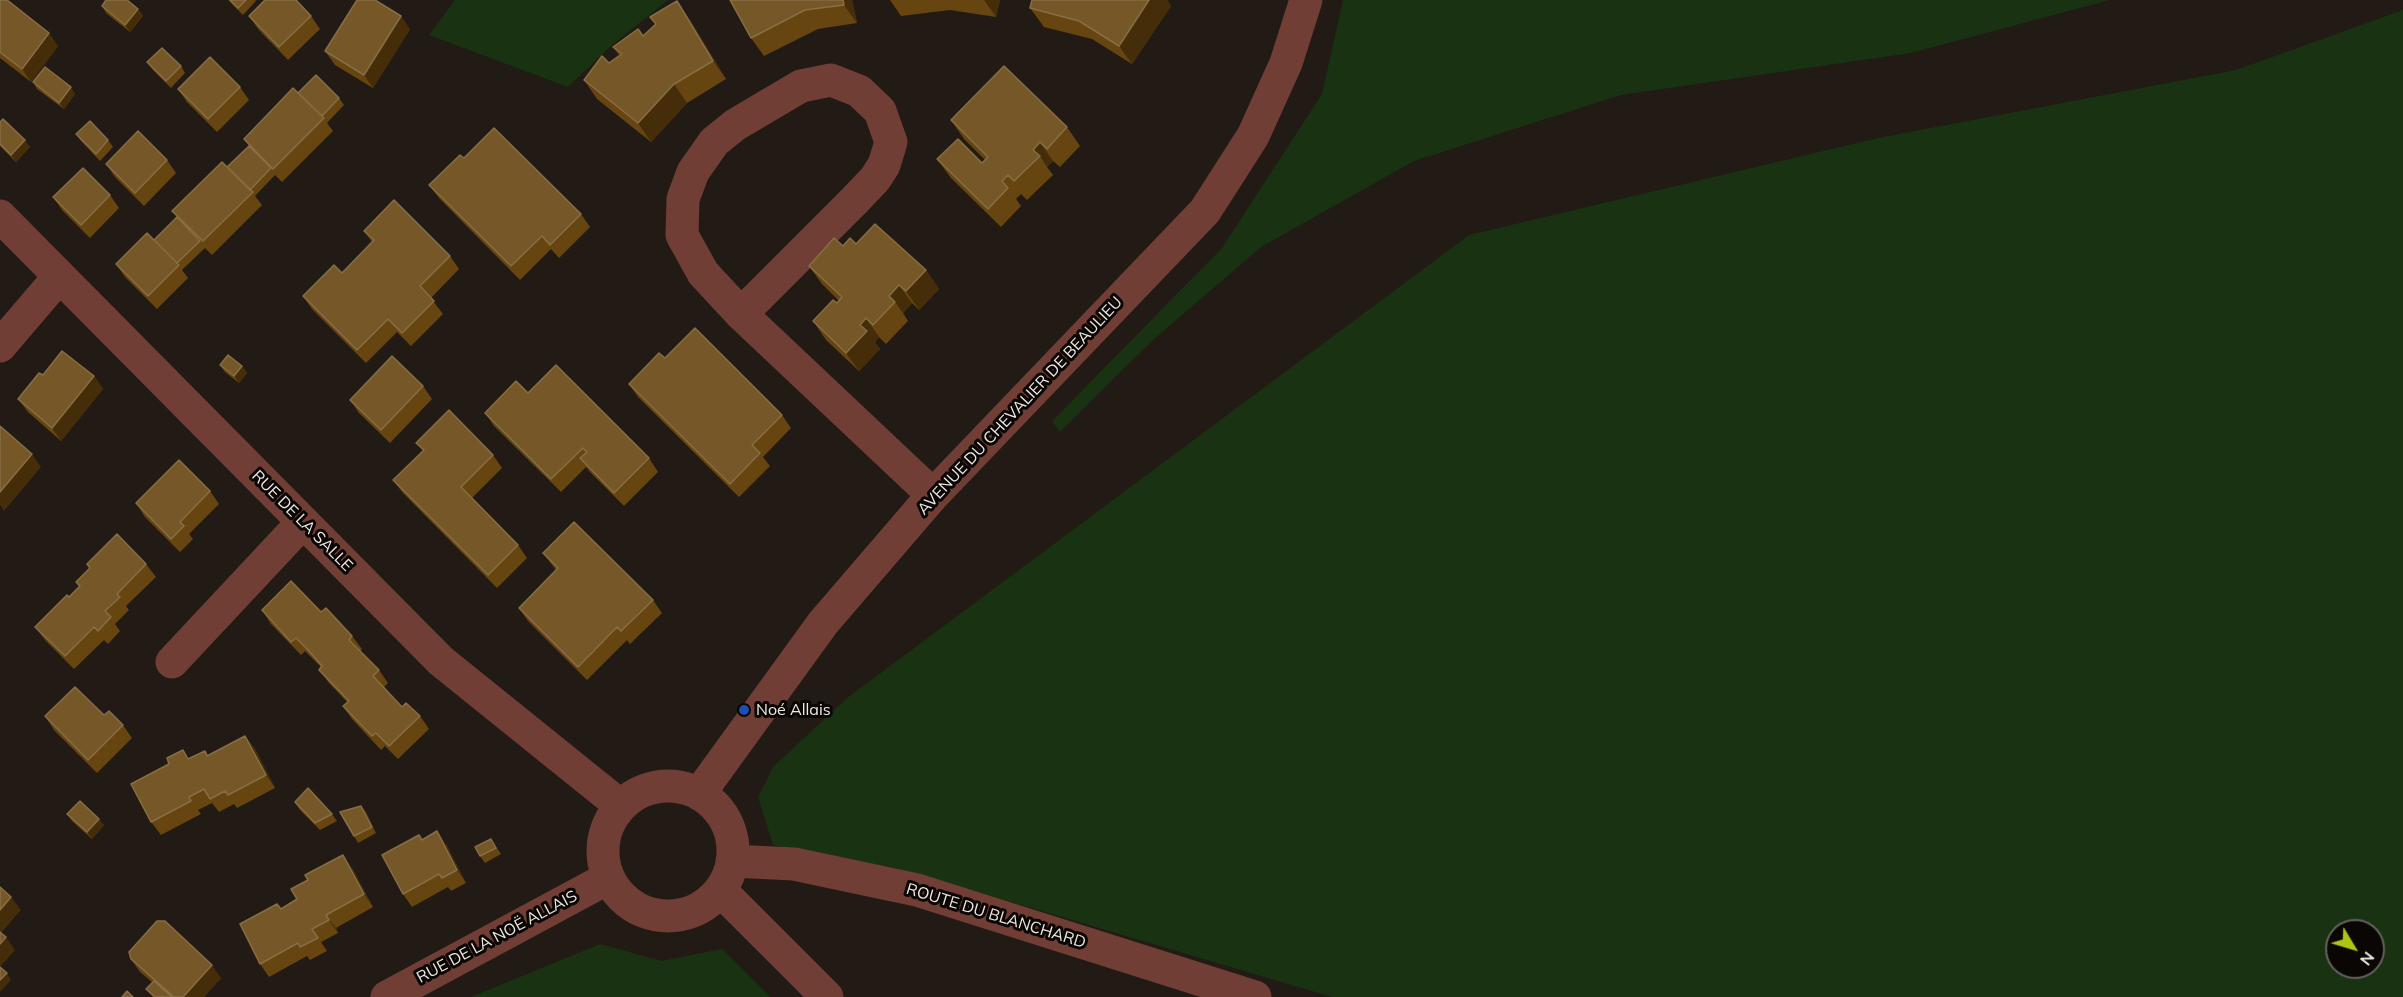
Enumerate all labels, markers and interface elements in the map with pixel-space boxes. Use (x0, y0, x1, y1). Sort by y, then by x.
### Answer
street label: AVENUE DU CHEVALIER DE BEAULIEU (914, 293, 1126, 519)
street label: RUE DE LA SALLE (248, 467, 356, 575)
place label: Noé Allais (756, 700, 831, 720)
marker: Noé Allais (737, 703, 751, 717)
street label: ROUTE DU BLANCHARD (904, 879, 1088, 953)
street label: RUE DE LA NOË ALLAIS (414, 887, 580, 987)
north arrow (2325, 919, 2385, 979)
text: N (2356, 948, 2379, 970)

